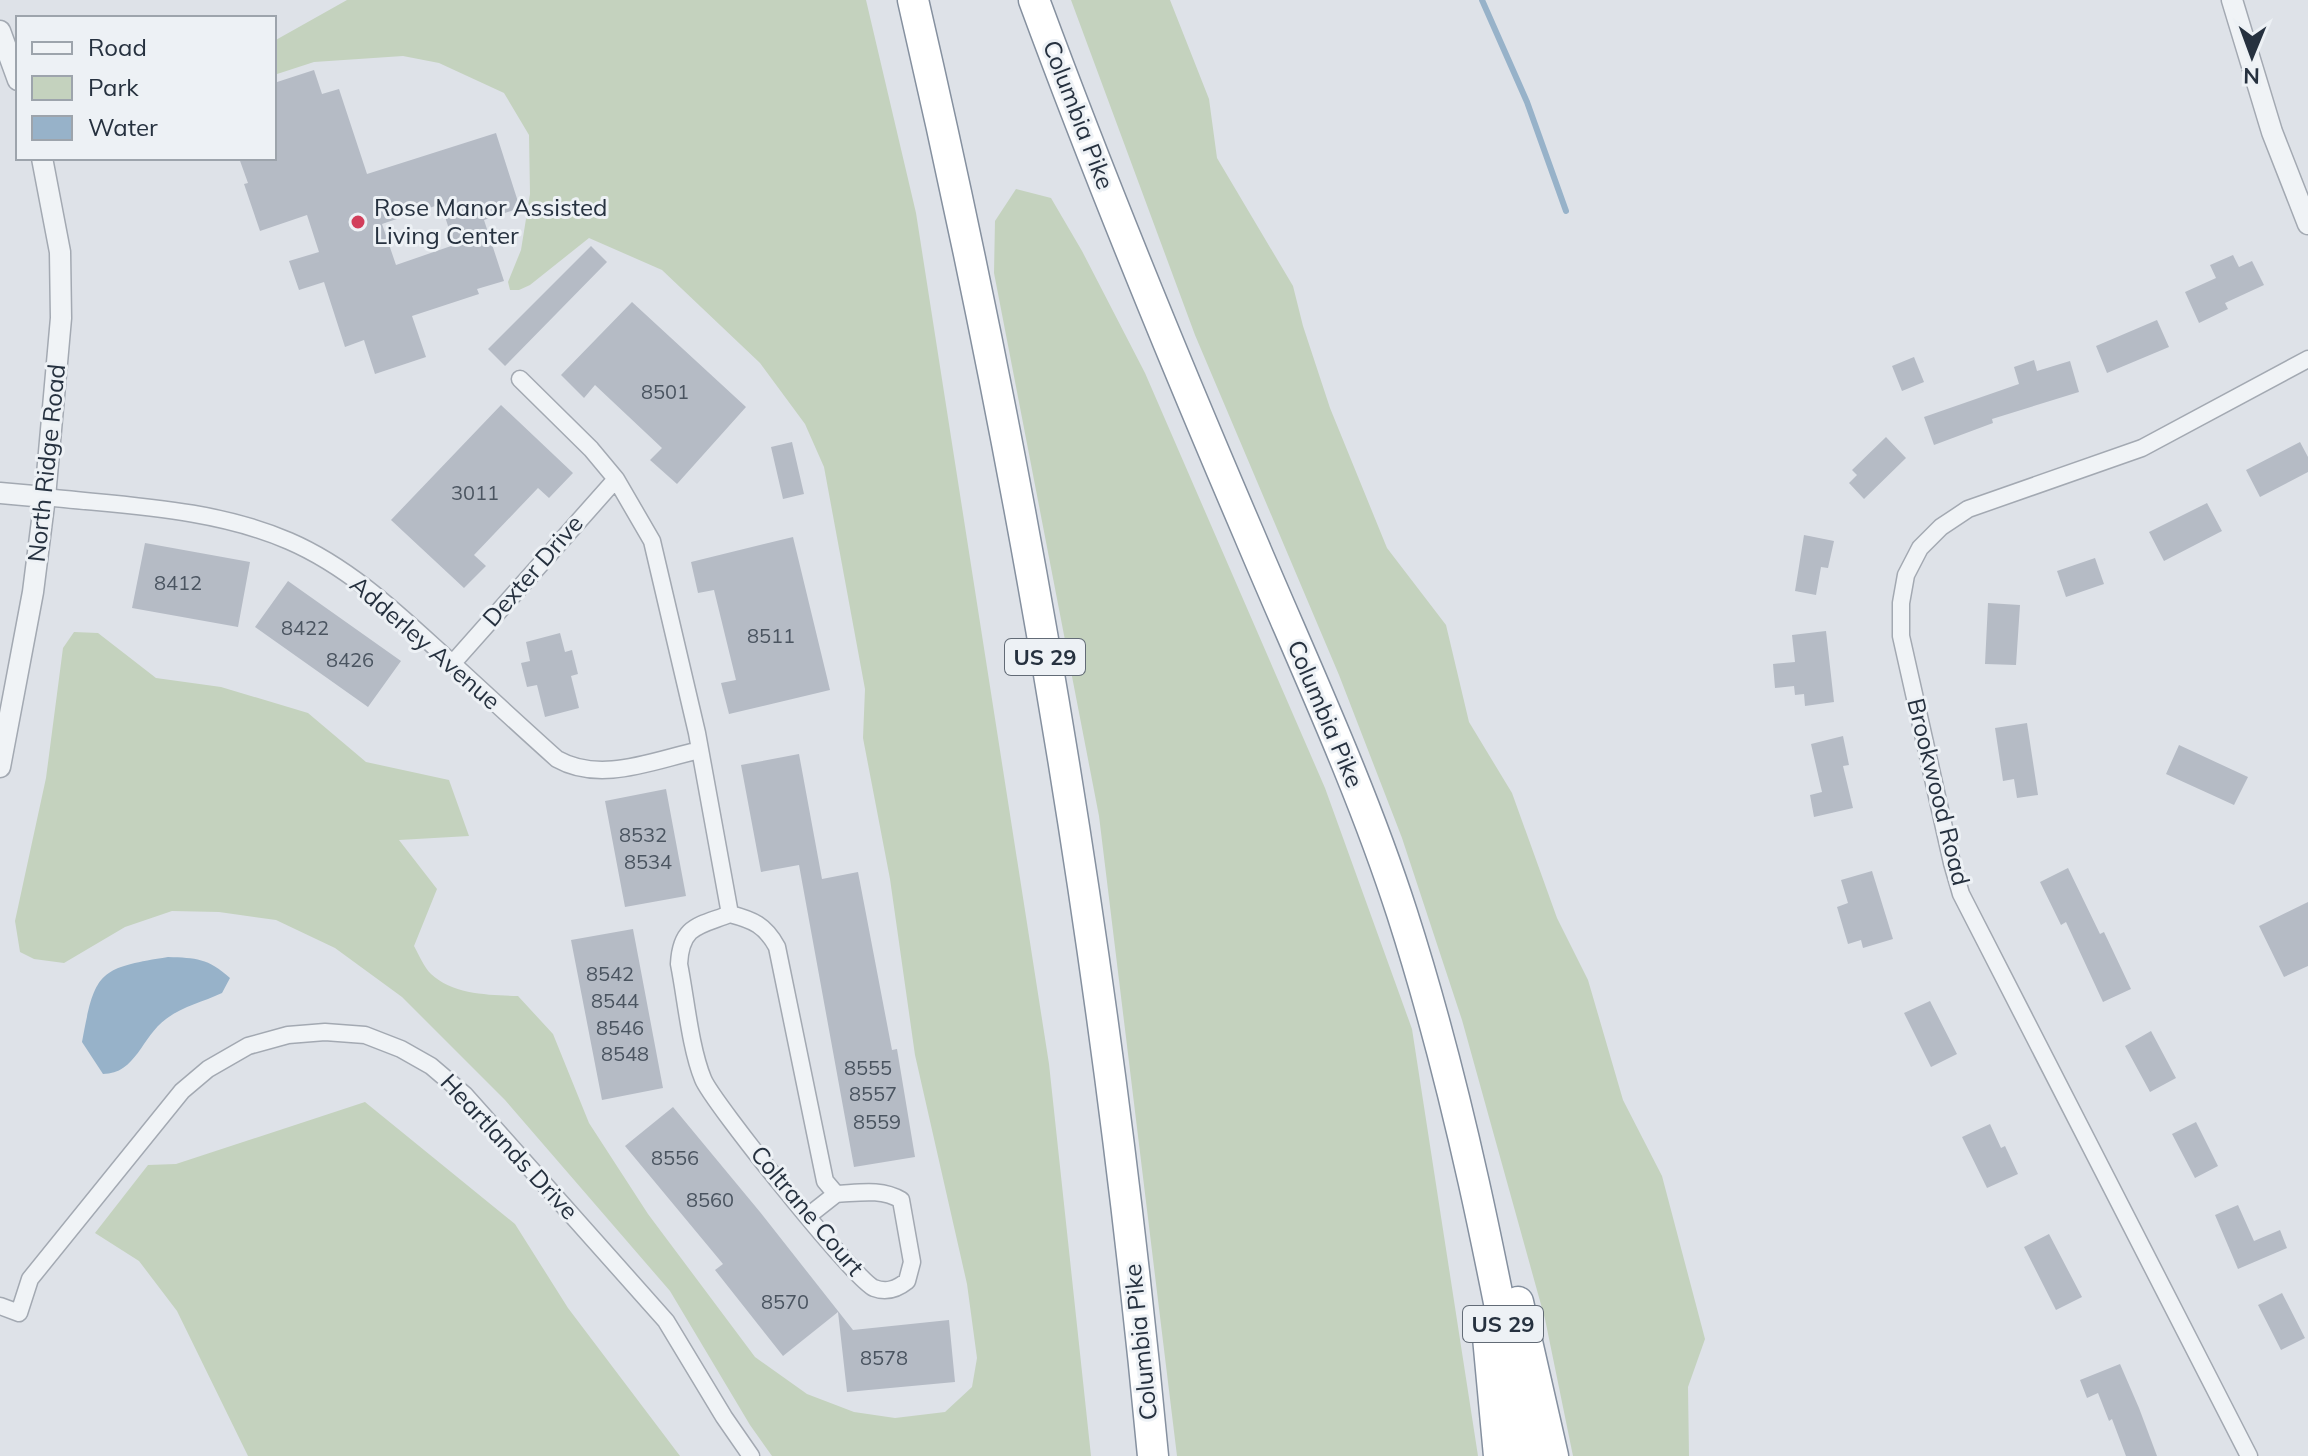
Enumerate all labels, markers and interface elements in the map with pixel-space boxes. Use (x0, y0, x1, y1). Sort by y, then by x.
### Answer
legend (16, 16, 276, 160)
north arrow (2212, 16, 2292, 96)
text: Road (88, 32, 147, 62)
street label: Columbia Pike (1037, 36, 1121, 193)
text: N (2243, 62, 2260, 90)
text: Park (88, 72, 139, 102)
text: Water (88, 112, 158, 142)
place label: Rose Manor Assisted Living Center (374, 192, 608, 250)
marker: Rose Manor Assisted Living Center (349, 213, 367, 231)
street label: North Ridge Road (21, 362, 71, 563)
house number: 8501 (641, 379, 689, 404)
house number: 3011 (451, 480, 499, 505)
street label: Dexter Drive (476, 508, 589, 632)
street label: Adderley Avenue (344, 569, 507, 716)
house number: 8412 (154, 570, 202, 595)
house number: 8422 (281, 615, 329, 640)
house number: 8511 (747, 623, 795, 648)
street label: Columbia Pike (1281, 635, 1370, 792)
road number: US 29 (1005, 639, 1085, 675)
house number: 8426 (326, 647, 374, 672)
street label: Brookwood Road (1901, 695, 1977, 888)
house number: 8532 (619, 822, 667, 847)
house number: 8534 (624, 849, 672, 874)
house number: 8542 (586, 961, 634, 986)
house number: 8544 (591, 988, 639, 1013)
house number: 8546 (596, 1015, 644, 1040)
house number: 8548 (601, 1041, 649, 1066)
house number: 8555 (844, 1055, 892, 1080)
street label: Heartlands Drive (435, 1067, 585, 1225)
house number: 8557 (849, 1081, 897, 1106)
house number: 8559 (853, 1109, 901, 1134)
street label: Coltrane Court (745, 1139, 871, 1282)
house number: 8556 (651, 1145, 699, 1170)
house number: 8560 (686, 1187, 734, 1212)
street label: Columbia Pike (1117, 1262, 1163, 1422)
house number: 8570 (761, 1289, 809, 1314)
road number: US 29 (1463, 1306, 1543, 1342)
house number: 8578 (860, 1345, 908, 1370)

